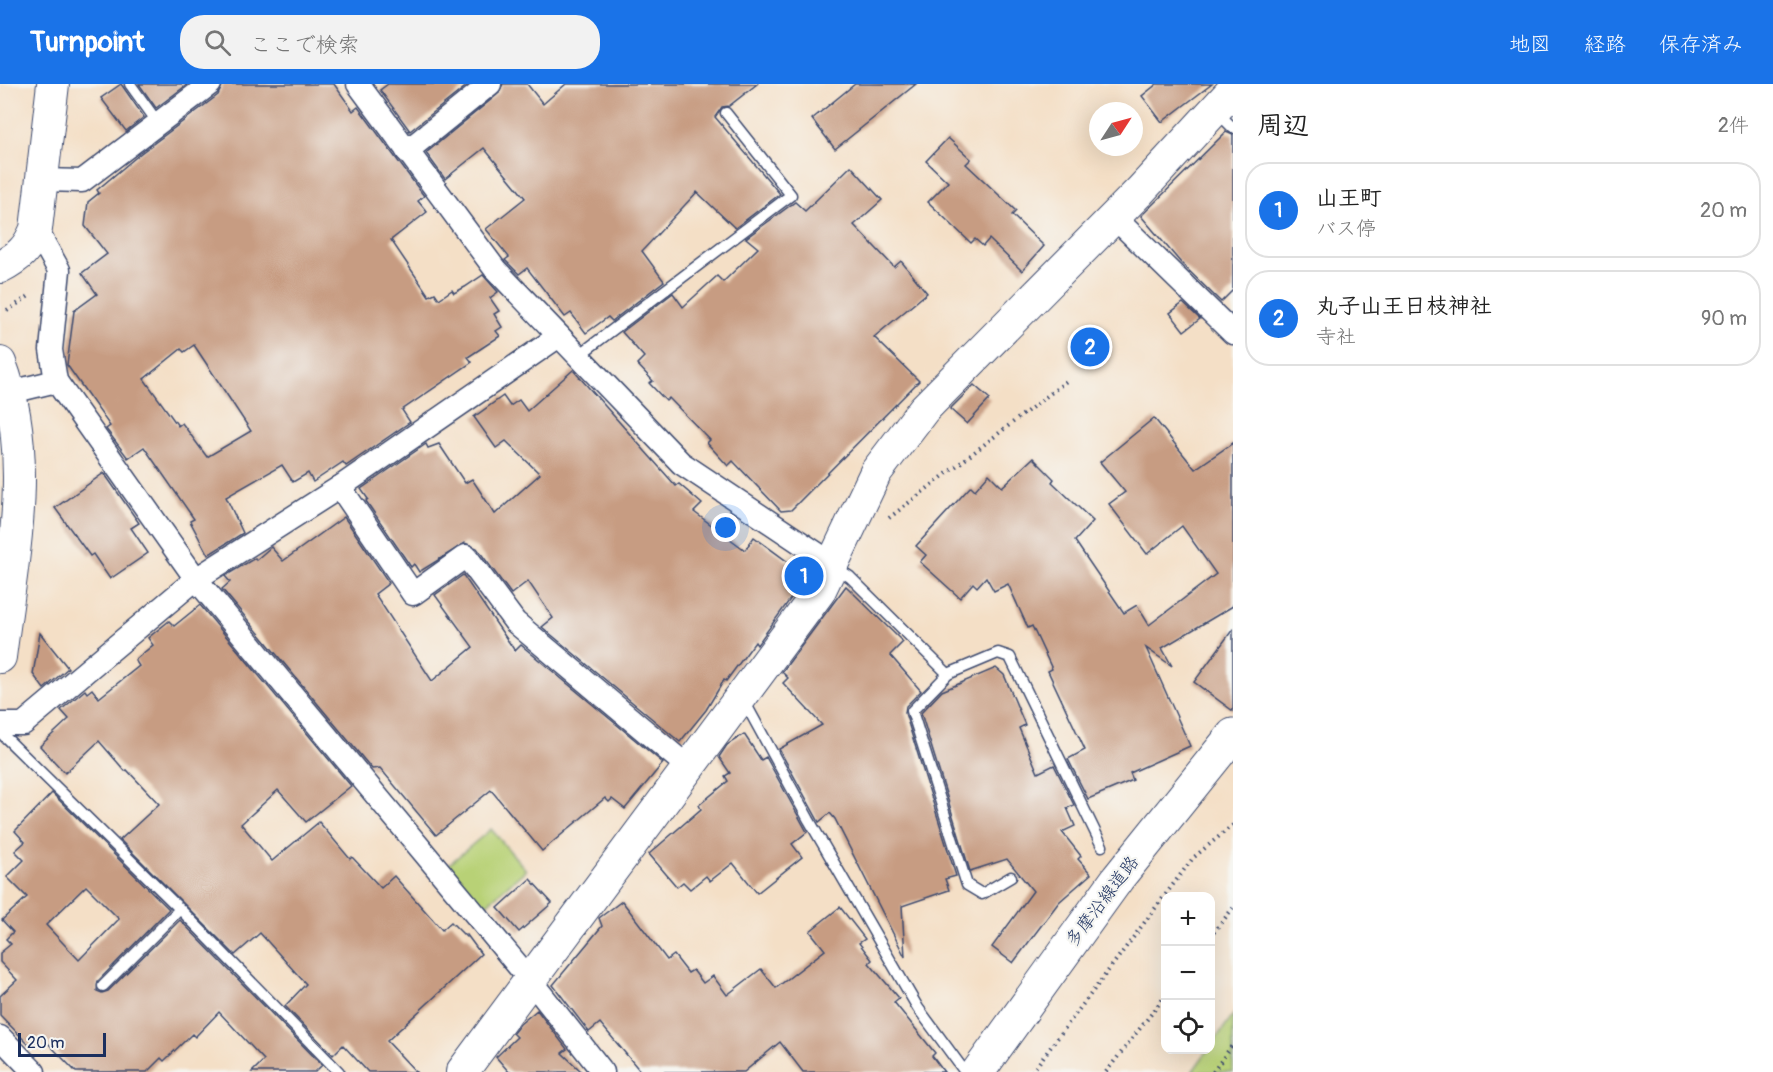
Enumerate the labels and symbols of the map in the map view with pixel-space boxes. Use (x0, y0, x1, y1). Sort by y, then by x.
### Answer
north arrow (1089, 102, 1143, 156)
pin: 2 (1070, 324, 1110, 370)
your location (711, 513, 740, 542)
pin: 1 (784, 554, 824, 598)
street label: 多摩沿線道路 (1061, 851, 1144, 951)
scale bar (18, 1030, 106, 1058)

